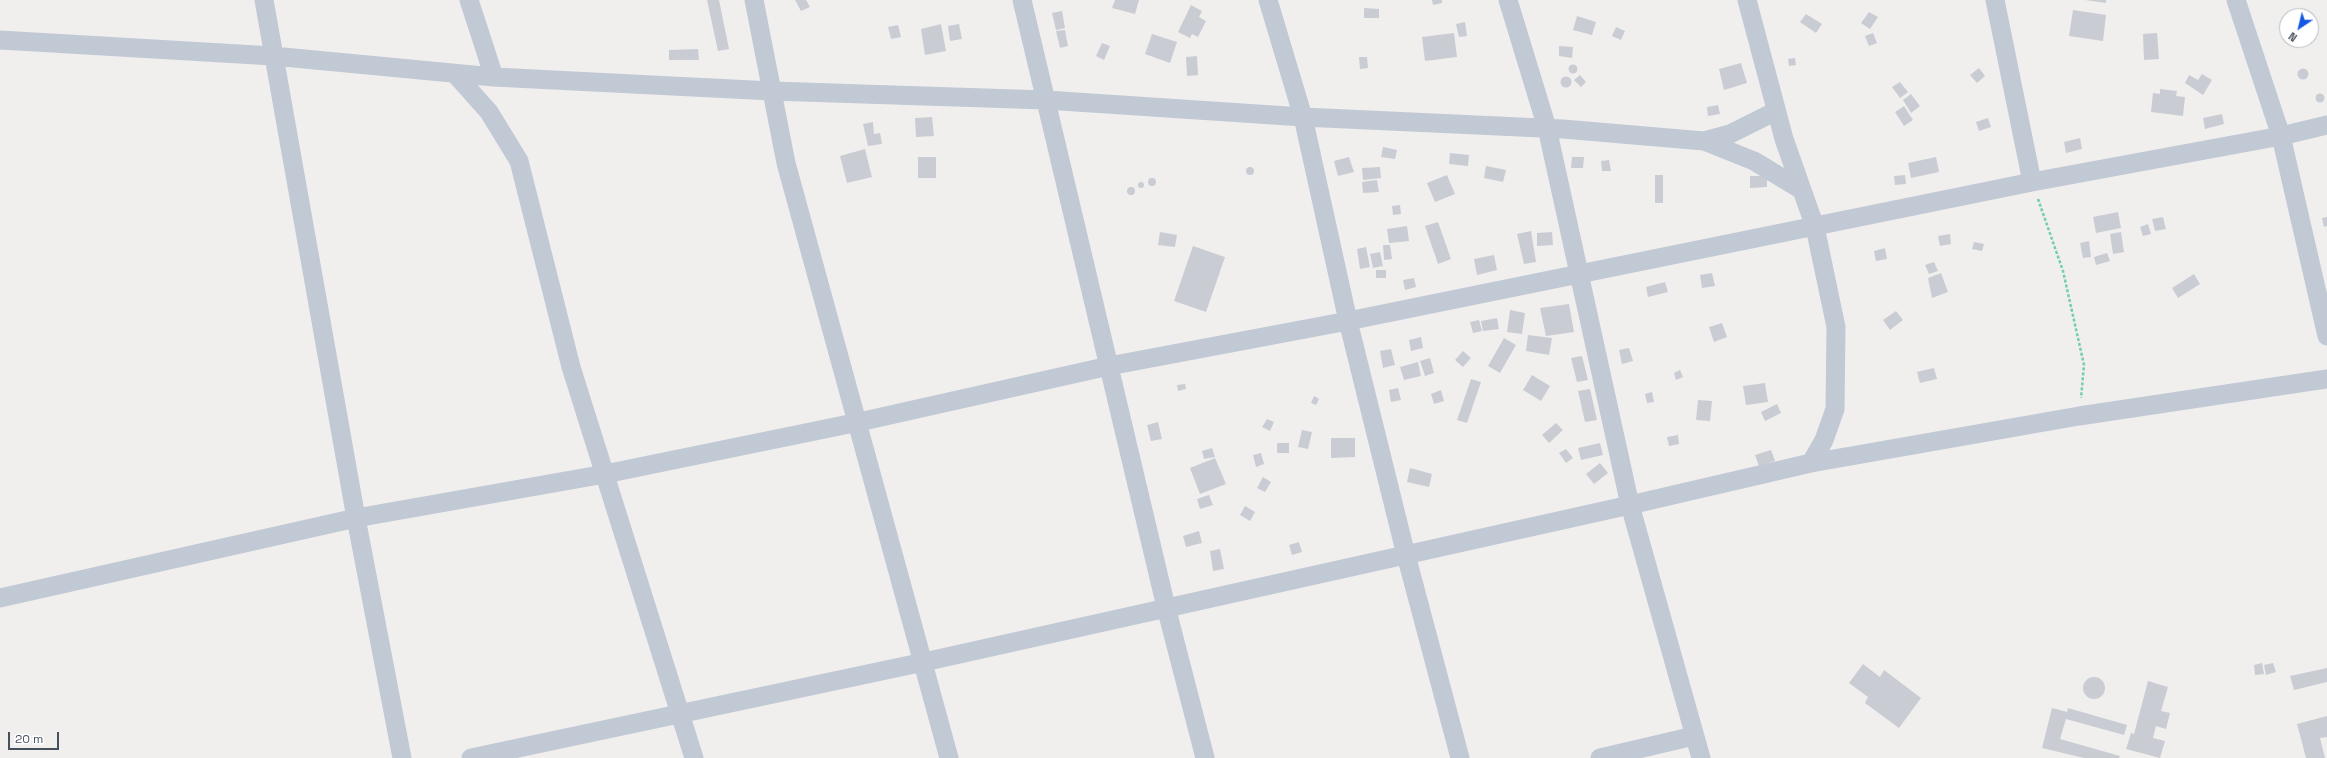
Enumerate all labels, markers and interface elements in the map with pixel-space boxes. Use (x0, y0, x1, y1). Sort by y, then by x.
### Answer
north arrow (2279, 8, 2319, 48)
text: N (2286, 29, 2300, 45)
scale bar (10, 724, 61, 750)
text: 20 m (15, 731, 43, 747)

